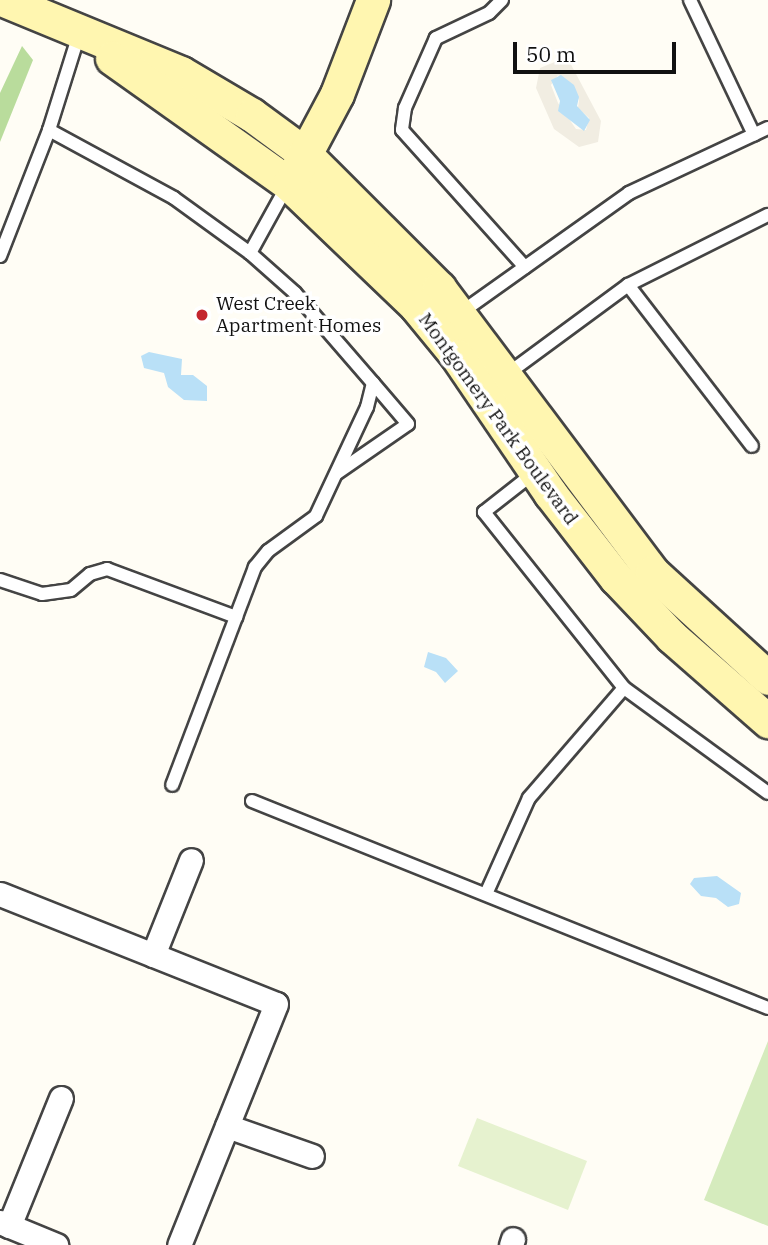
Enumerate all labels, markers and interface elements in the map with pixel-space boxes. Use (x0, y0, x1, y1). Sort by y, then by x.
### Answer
scale bar (516, 28, 679, 72)
text: 50 m (526, 40, 576, 68)
place label: West Creek Apartment Homes (216, 293, 381, 337)
marker: West Creek Apartment Homes (194, 307, 210, 323)
street label: Montgomery Park Boulevard (414, 309, 582, 529)

